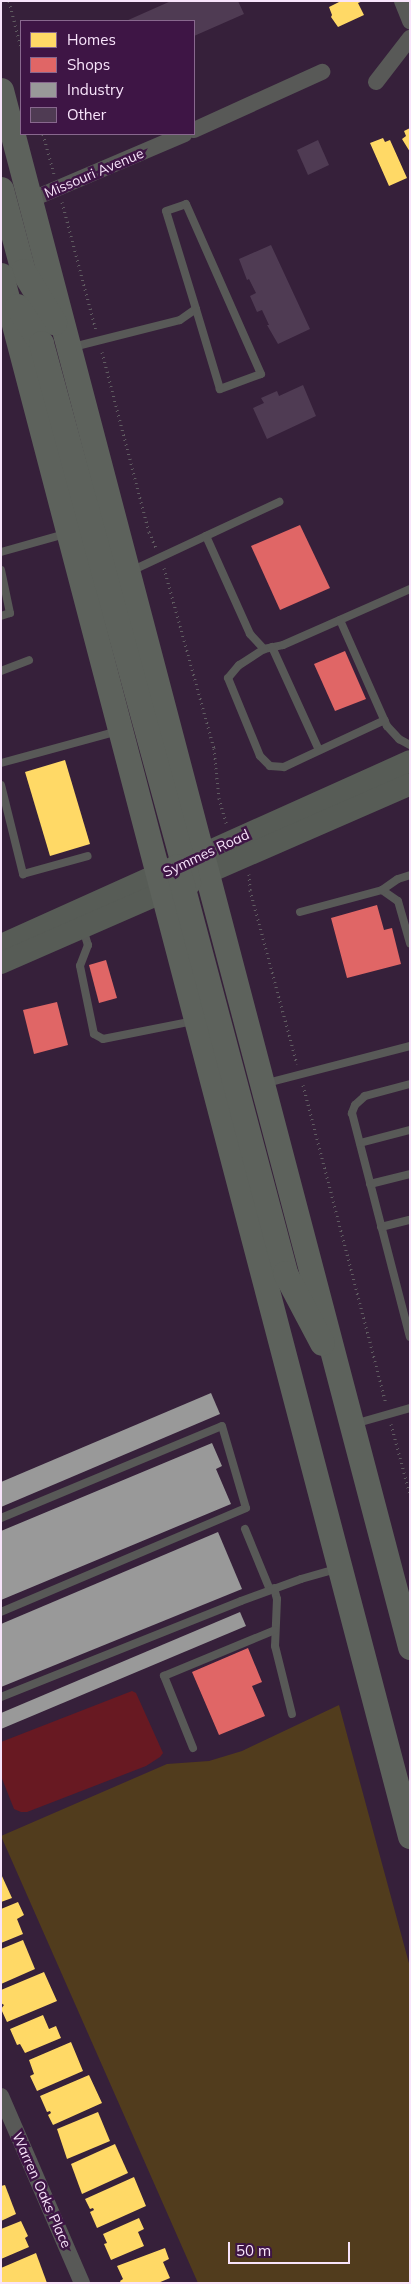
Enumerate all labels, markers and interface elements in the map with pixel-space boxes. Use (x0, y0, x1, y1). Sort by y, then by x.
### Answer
legend (20, 20, 195, 135)
text: Homes (67, 30, 116, 49)
text: Shops (67, 55, 110, 74)
text: Industry (67, 80, 124, 99)
text: Other (67, 105, 106, 124)
street label: Missouri Avenue (42, 145, 146, 201)
street label: Symmes Road (160, 826, 252, 880)
street label: Warren Oaks Place (9, 2130, 75, 2250)
scale bar (231, 2232, 354, 2264)
text: 50 m (236, 2241, 271, 2260)

